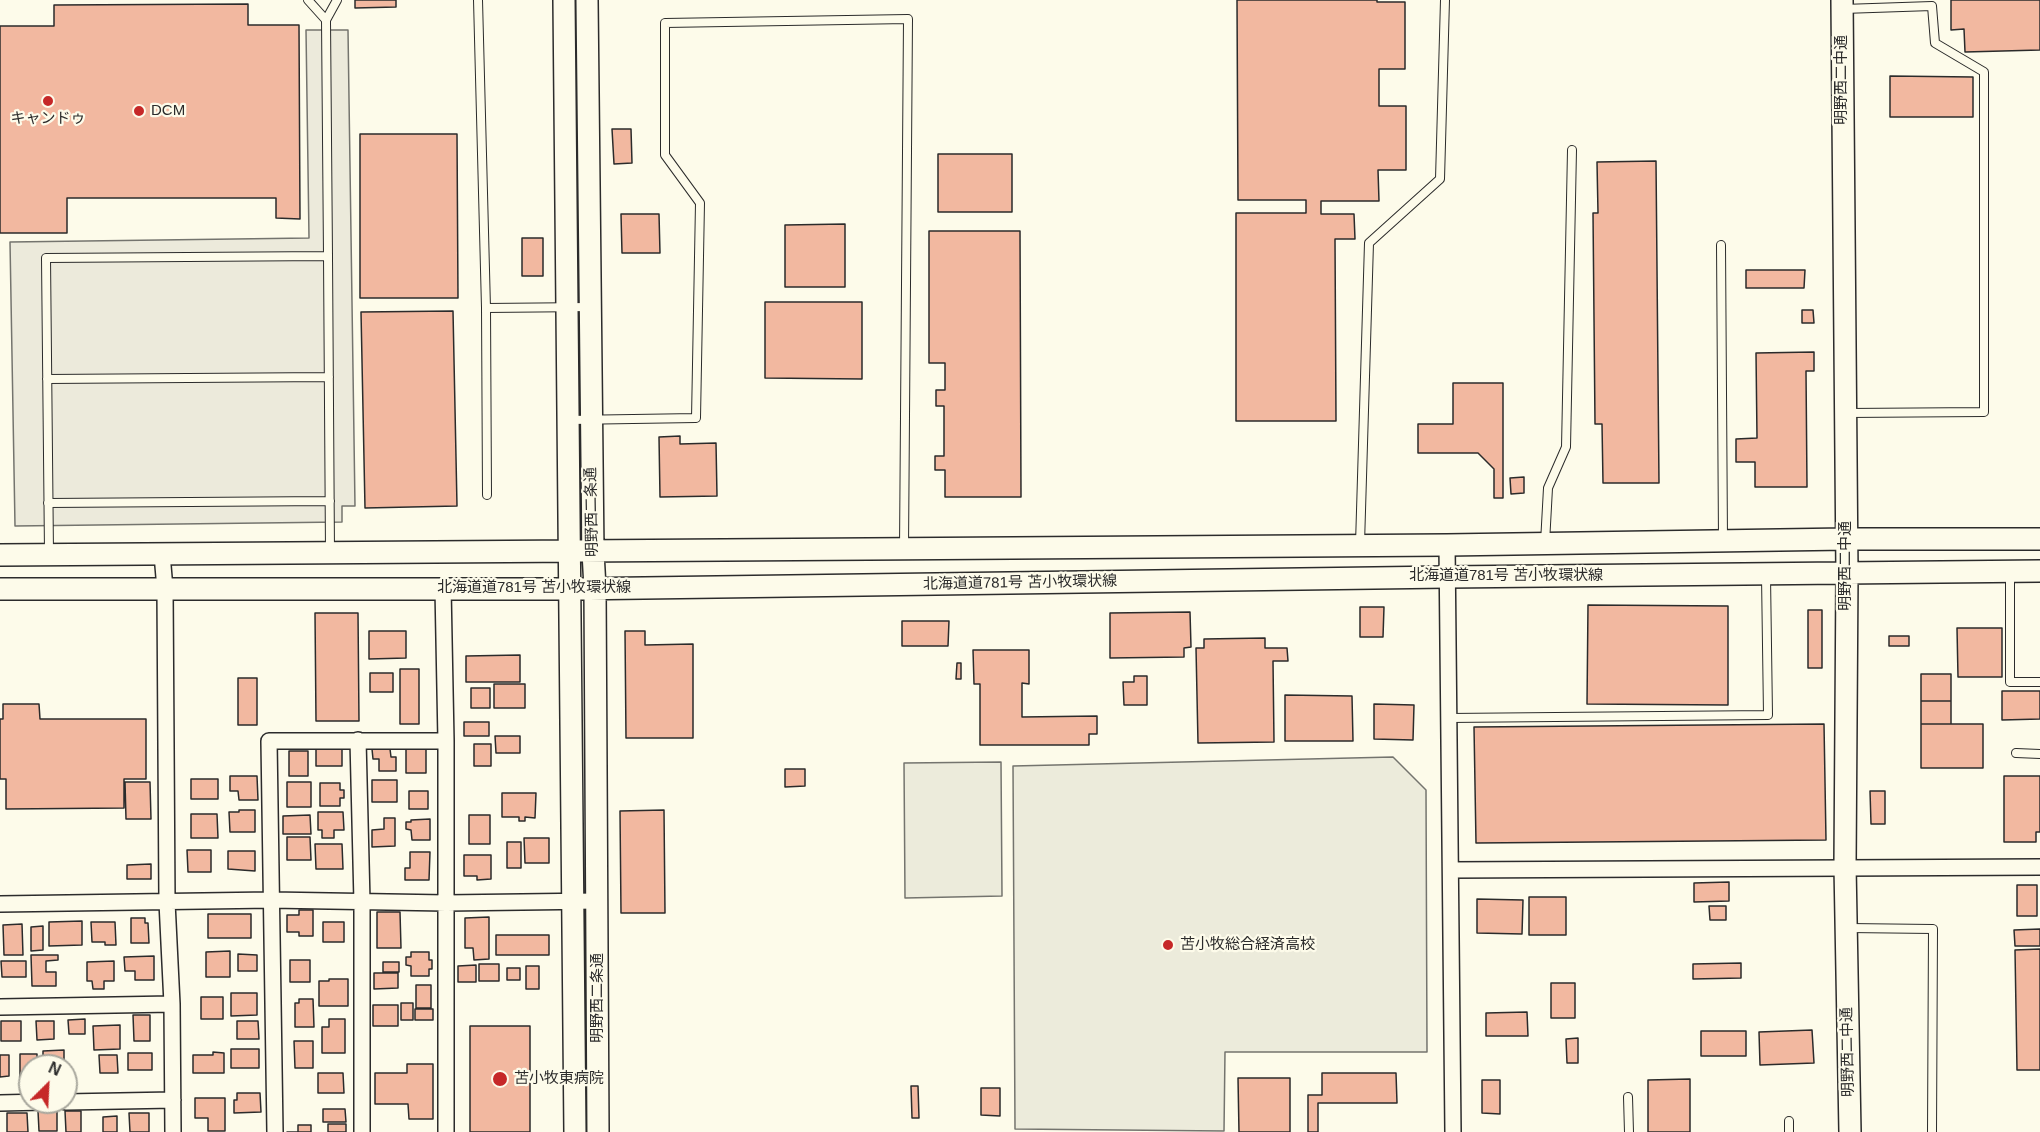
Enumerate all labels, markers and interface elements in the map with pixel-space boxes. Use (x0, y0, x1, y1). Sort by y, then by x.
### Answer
street label: 明野西二中通 (1833, 35, 1851, 125)
marker: キャンドゥ (41, 94, 55, 108)
place label: DCM (151, 102, 185, 120)
marker: DCM (132, 104, 146, 118)
place label: キャンドゥ (11, 110, 85, 128)
street label: 明野西二条通 (582, 467, 602, 557)
street label: 明野西二中通 (1837, 521, 1855, 611)
street label: 北海道道781号 苫小牧環状線 (1409, 567, 1603, 585)
street label: 北海道道781号 苫小牧環状線 (923, 572, 1117, 594)
street label: 北海道道781号 苫小牧環状線 (437, 579, 631, 597)
place label: 苫小牧総合経済高校 (1180, 936, 1315, 954)
marker: 苫小牧総合経済高校 (1161, 938, 1175, 952)
street label: 明野西二条通 (589, 953, 607, 1043)
street label: 明野西二中通 (1838, 1007, 1858, 1097)
north arrow (18, 1054, 78, 1114)
text: N (46, 1059, 63, 1079)
marker: 苫小牧東病院 (491, 1070, 509, 1088)
place label: 苫小牧東病院 (514, 1070, 604, 1088)

